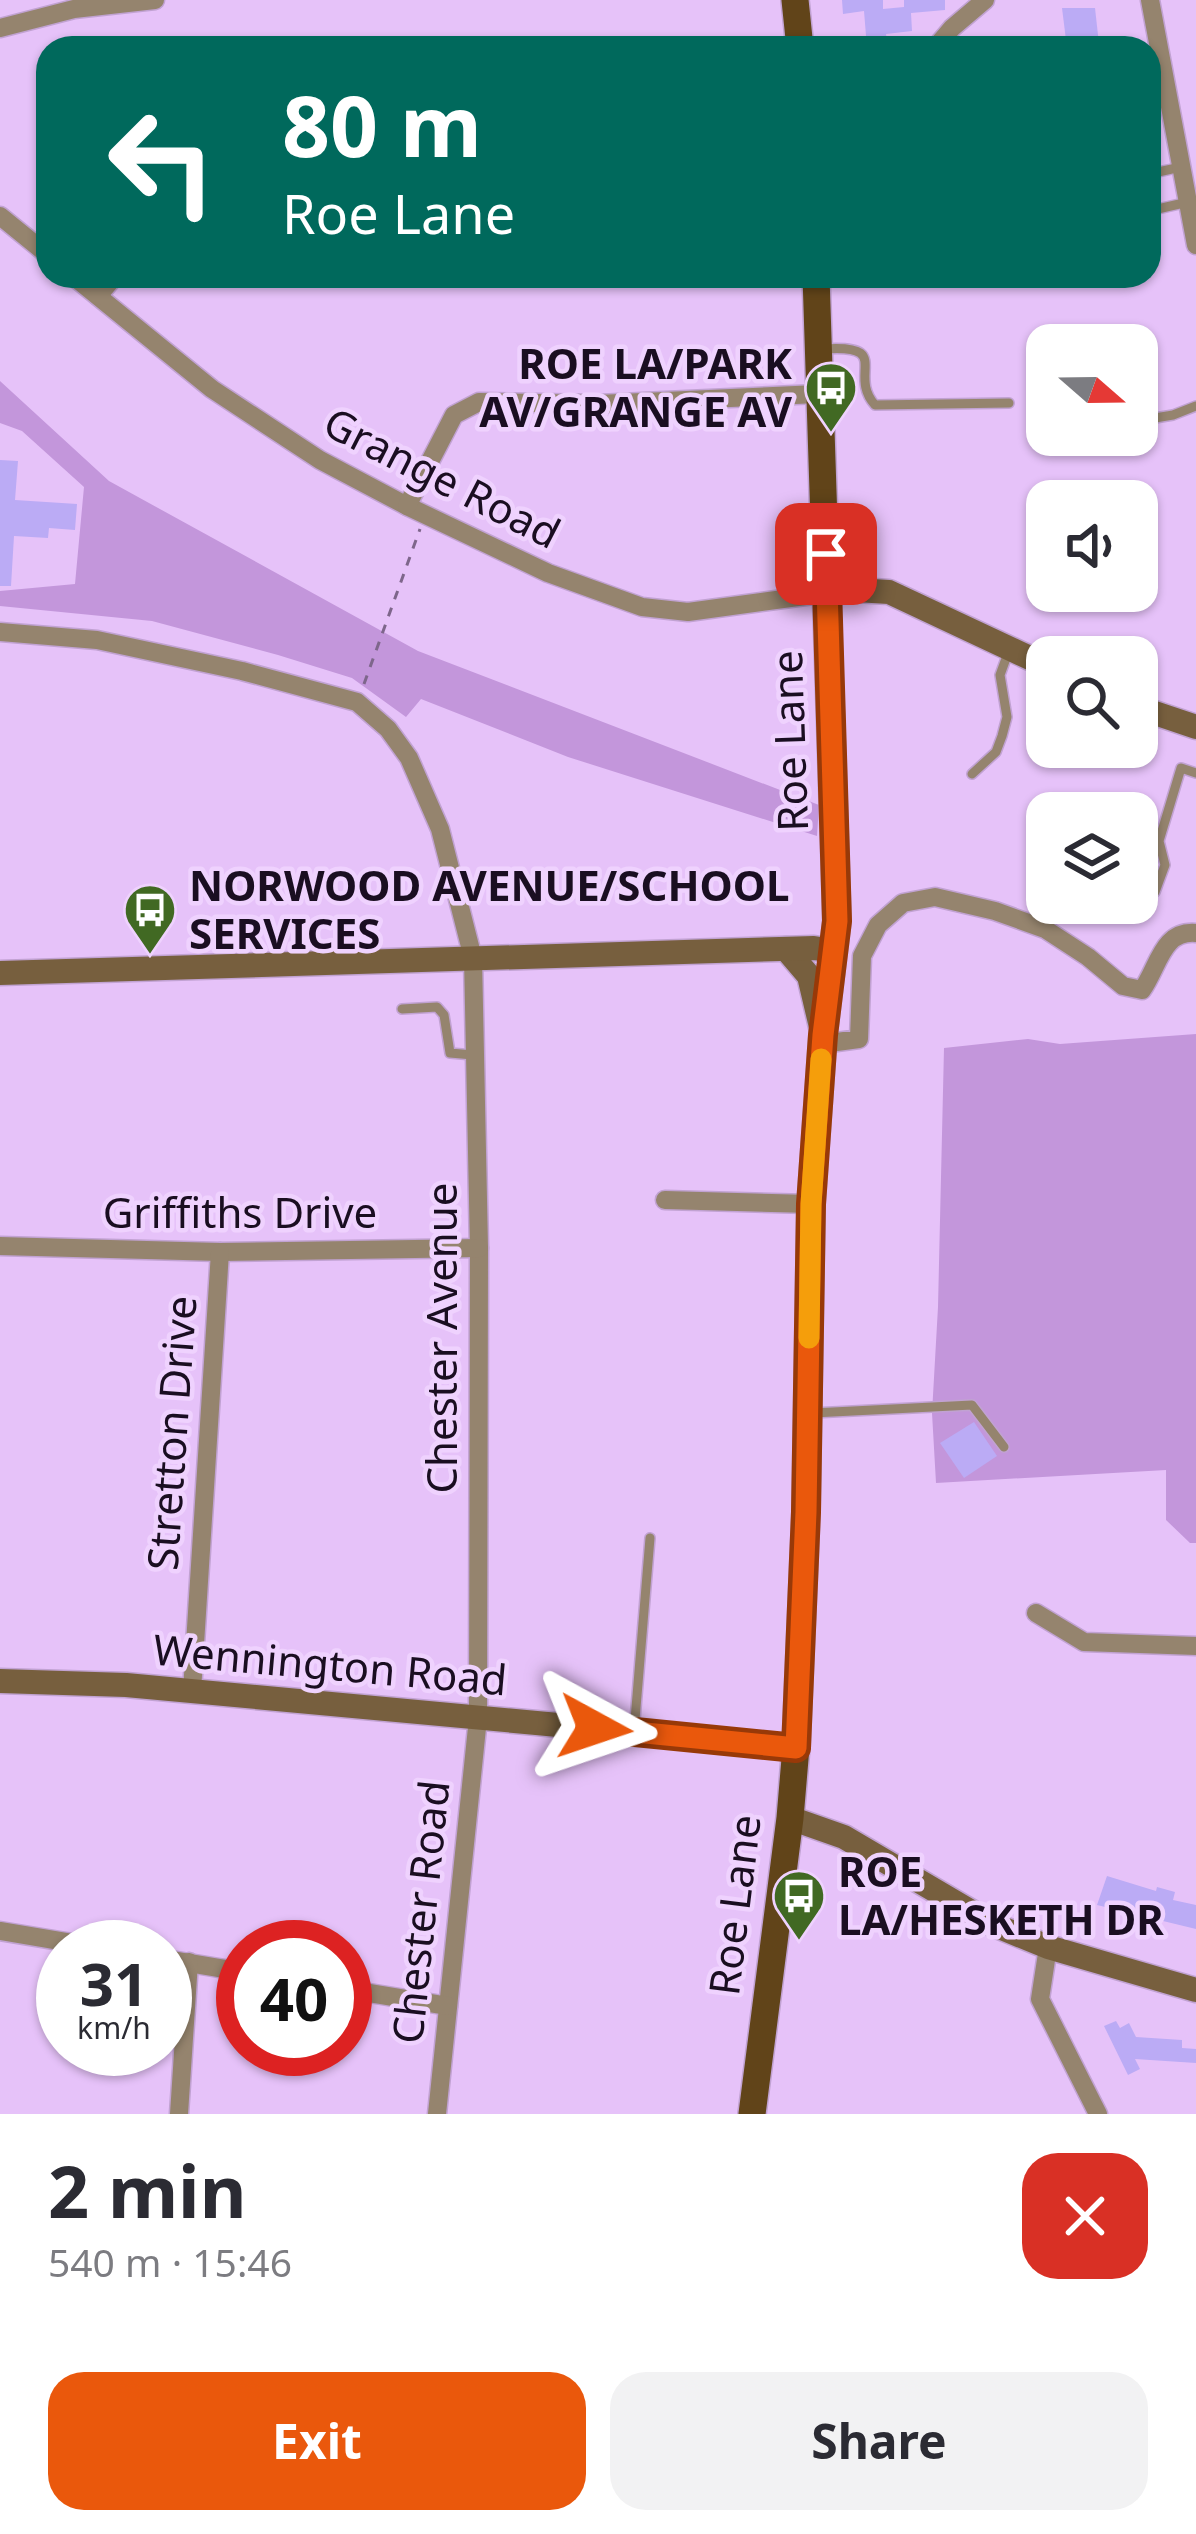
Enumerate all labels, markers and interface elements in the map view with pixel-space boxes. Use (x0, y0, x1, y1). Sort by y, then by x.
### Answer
text: 80 m (282, 67, 482, 182)
icon: left (84, 84, 240, 240)
text: Roe Lane (282, 176, 515, 250)
north arrow (1026, 324, 1158, 456)
map controls (1026, 324, 1158, 924)
place label: ROE LA/PARK AV/GRANGE AV (479, 334, 793, 439)
bus stop icon: ROE LA/PARK AV/GRANGE AV (803, 360, 859, 434)
street label: Grange Road (315, 393, 571, 561)
button: sound (1026, 480, 1158, 612)
pin (775, 503, 877, 605)
icon: arrive (793, 521, 859, 587)
button: search (1026, 636, 1158, 768)
street label: Roe Lane (757, 649, 820, 833)
button: layers (1026, 792, 1158, 924)
place label: NORWOOD AVENUE/SCHOOL SERVICES (189, 856, 789, 961)
bus stop icon: NORWOOD AVENUE/SCHOOL SERVICES (122, 882, 178, 956)
street label: Griffiths Drive (103, 1183, 377, 1240)
street label: Chester Avenue (412, 1183, 469, 1493)
street label: Stretton Drive (132, 1294, 209, 1572)
street label: Wennington Road (151, 1620, 509, 1707)
position arrow (532, 1665, 658, 1791)
street label: Chester Road (377, 1777, 462, 2046)
street label: Roe Lane (694, 1811, 773, 1998)
place label: ROE LA/HESKETH DR (838, 1842, 1164, 1947)
bus stop icon: ROE LA/HESKETH DR (771, 1868, 827, 1942)
speed limit sign: 40 (216, 1920, 372, 2076)
text: 31 (80, 1942, 148, 2024)
text: km/h (77, 2007, 151, 2048)
text: 2 min (48, 2141, 246, 2239)
button: close (1022, 2153, 1148, 2279)
text: 540 m · 15:46 (48, 2235, 292, 2288)
button: Exit (48, 2372, 586, 2510)
button: Share (610, 2372, 1148, 2510)

